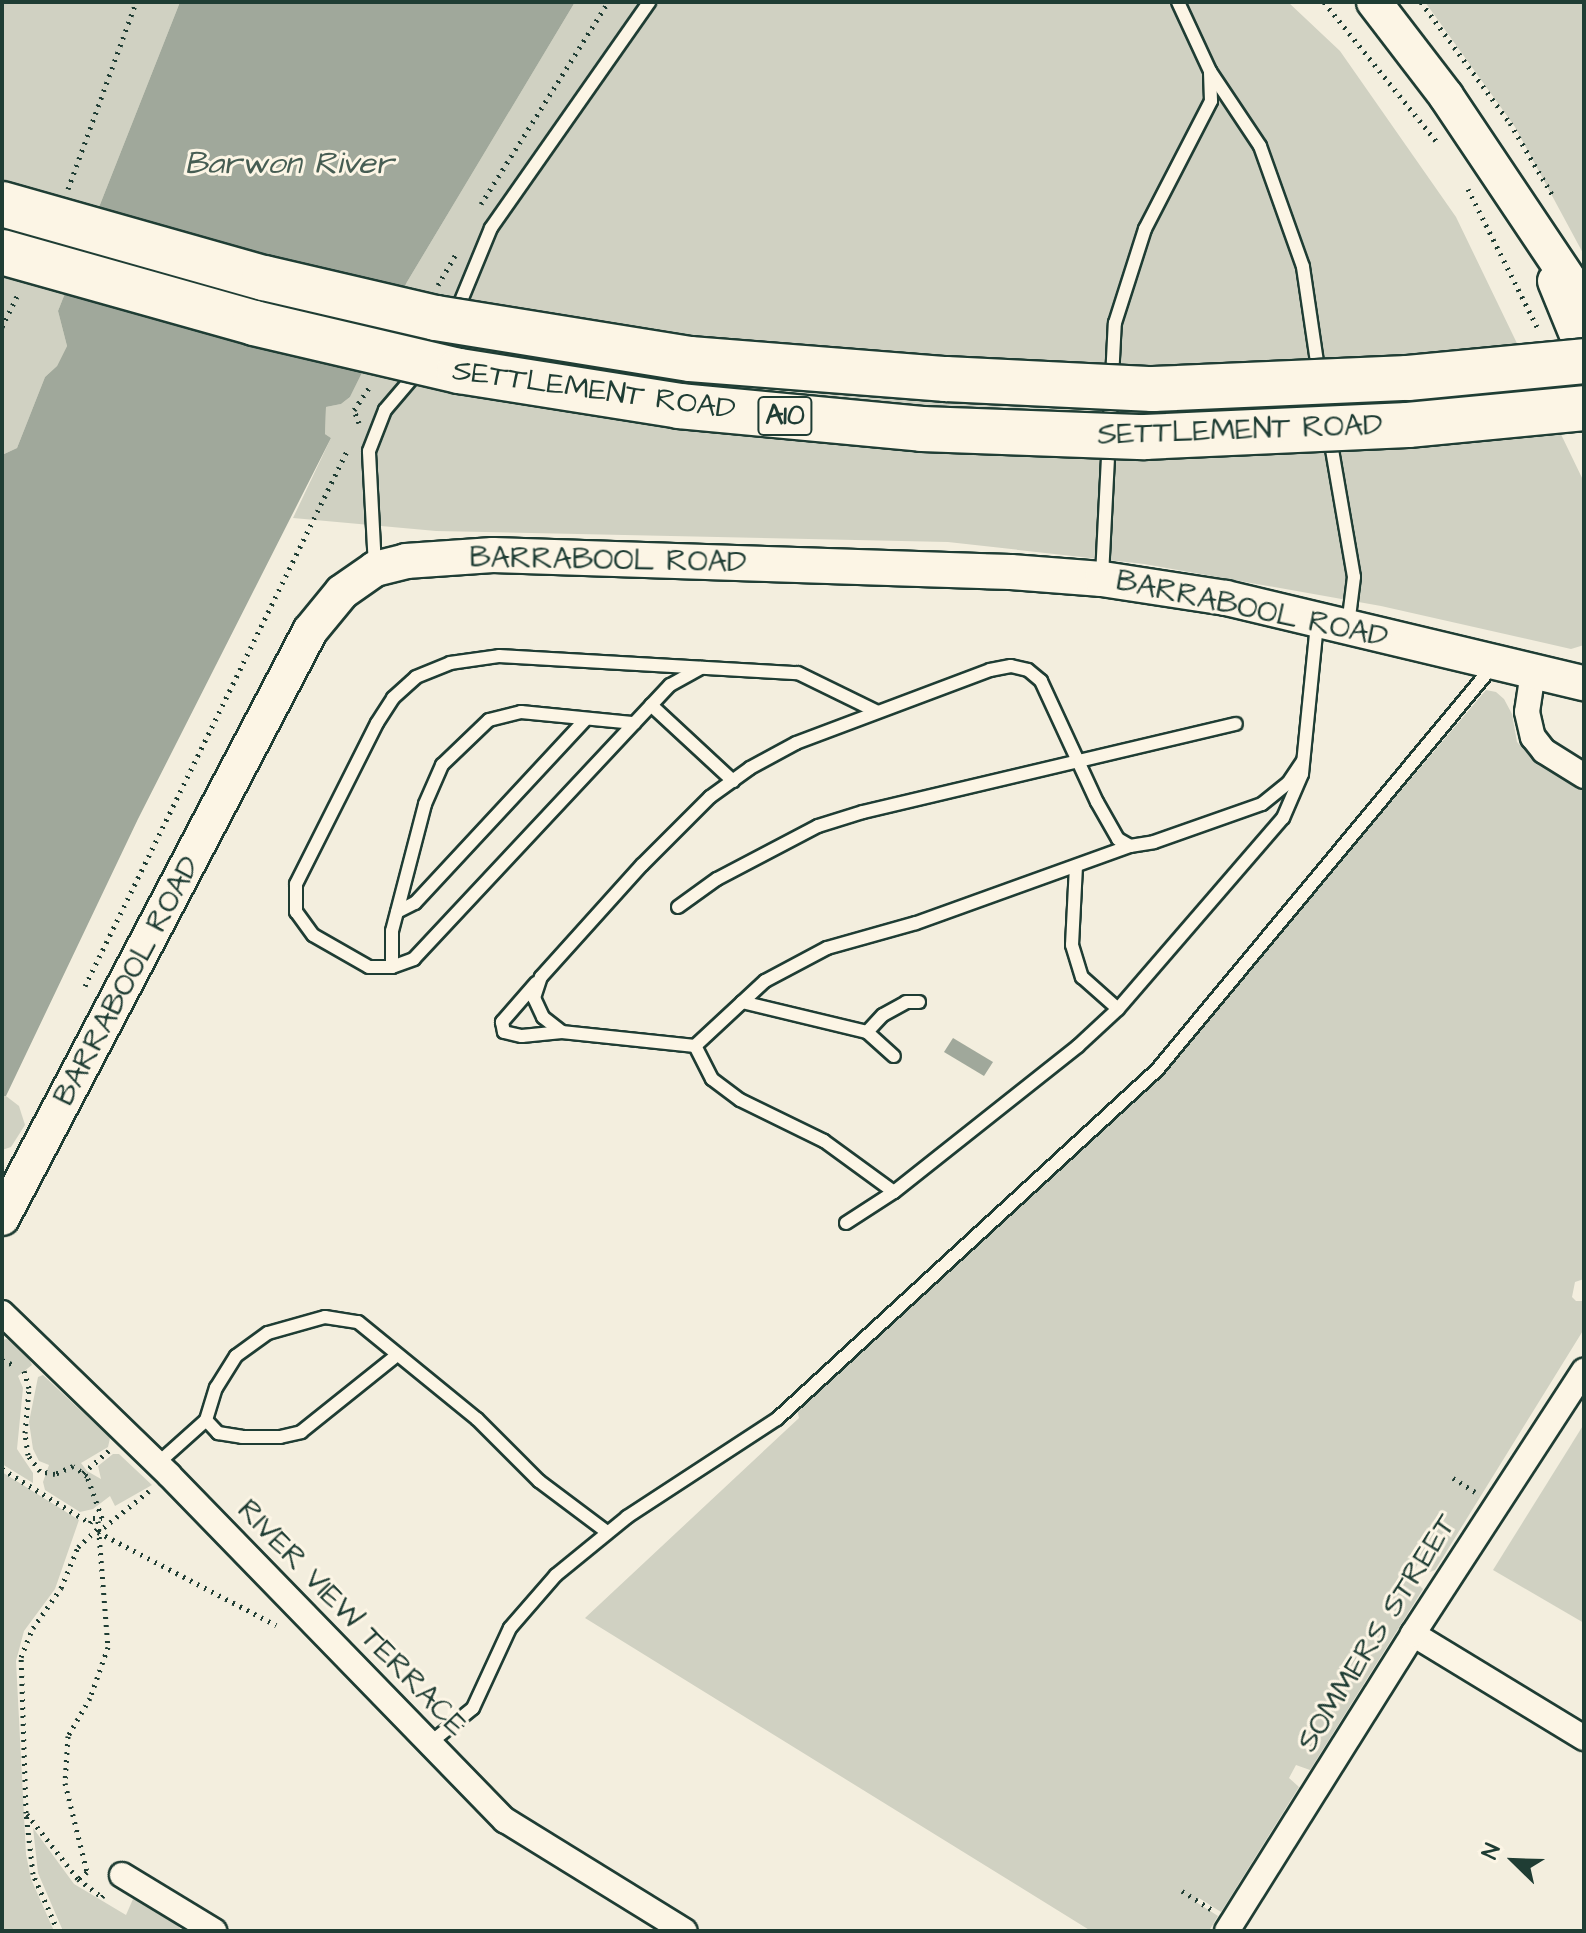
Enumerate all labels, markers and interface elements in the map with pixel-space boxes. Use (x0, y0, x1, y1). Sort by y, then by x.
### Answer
water label: Barwon River (185, 145, 393, 183)
street label: SETTLEMENT ROAD (450, 352, 738, 428)
road number: A10 (757, 392, 813, 440)
street label: SETTLEMENT ROAD (1097, 407, 1383, 453)
street label: BARRABOOL ROAD (469, 540, 747, 580)
street label: BARRABOOL ROAD (1113, 563, 1391, 655)
street label: BARRABOOL ROAD (46, 850, 208, 1112)
street label: RIVER VIEW TERRACE (230, 1492, 474, 1744)
street label: SOMMERS STREET (1289, 1508, 1465, 1758)
north arrow (1474, 1821, 1554, 1901)
text: N (1474, 1839, 1508, 1864)

